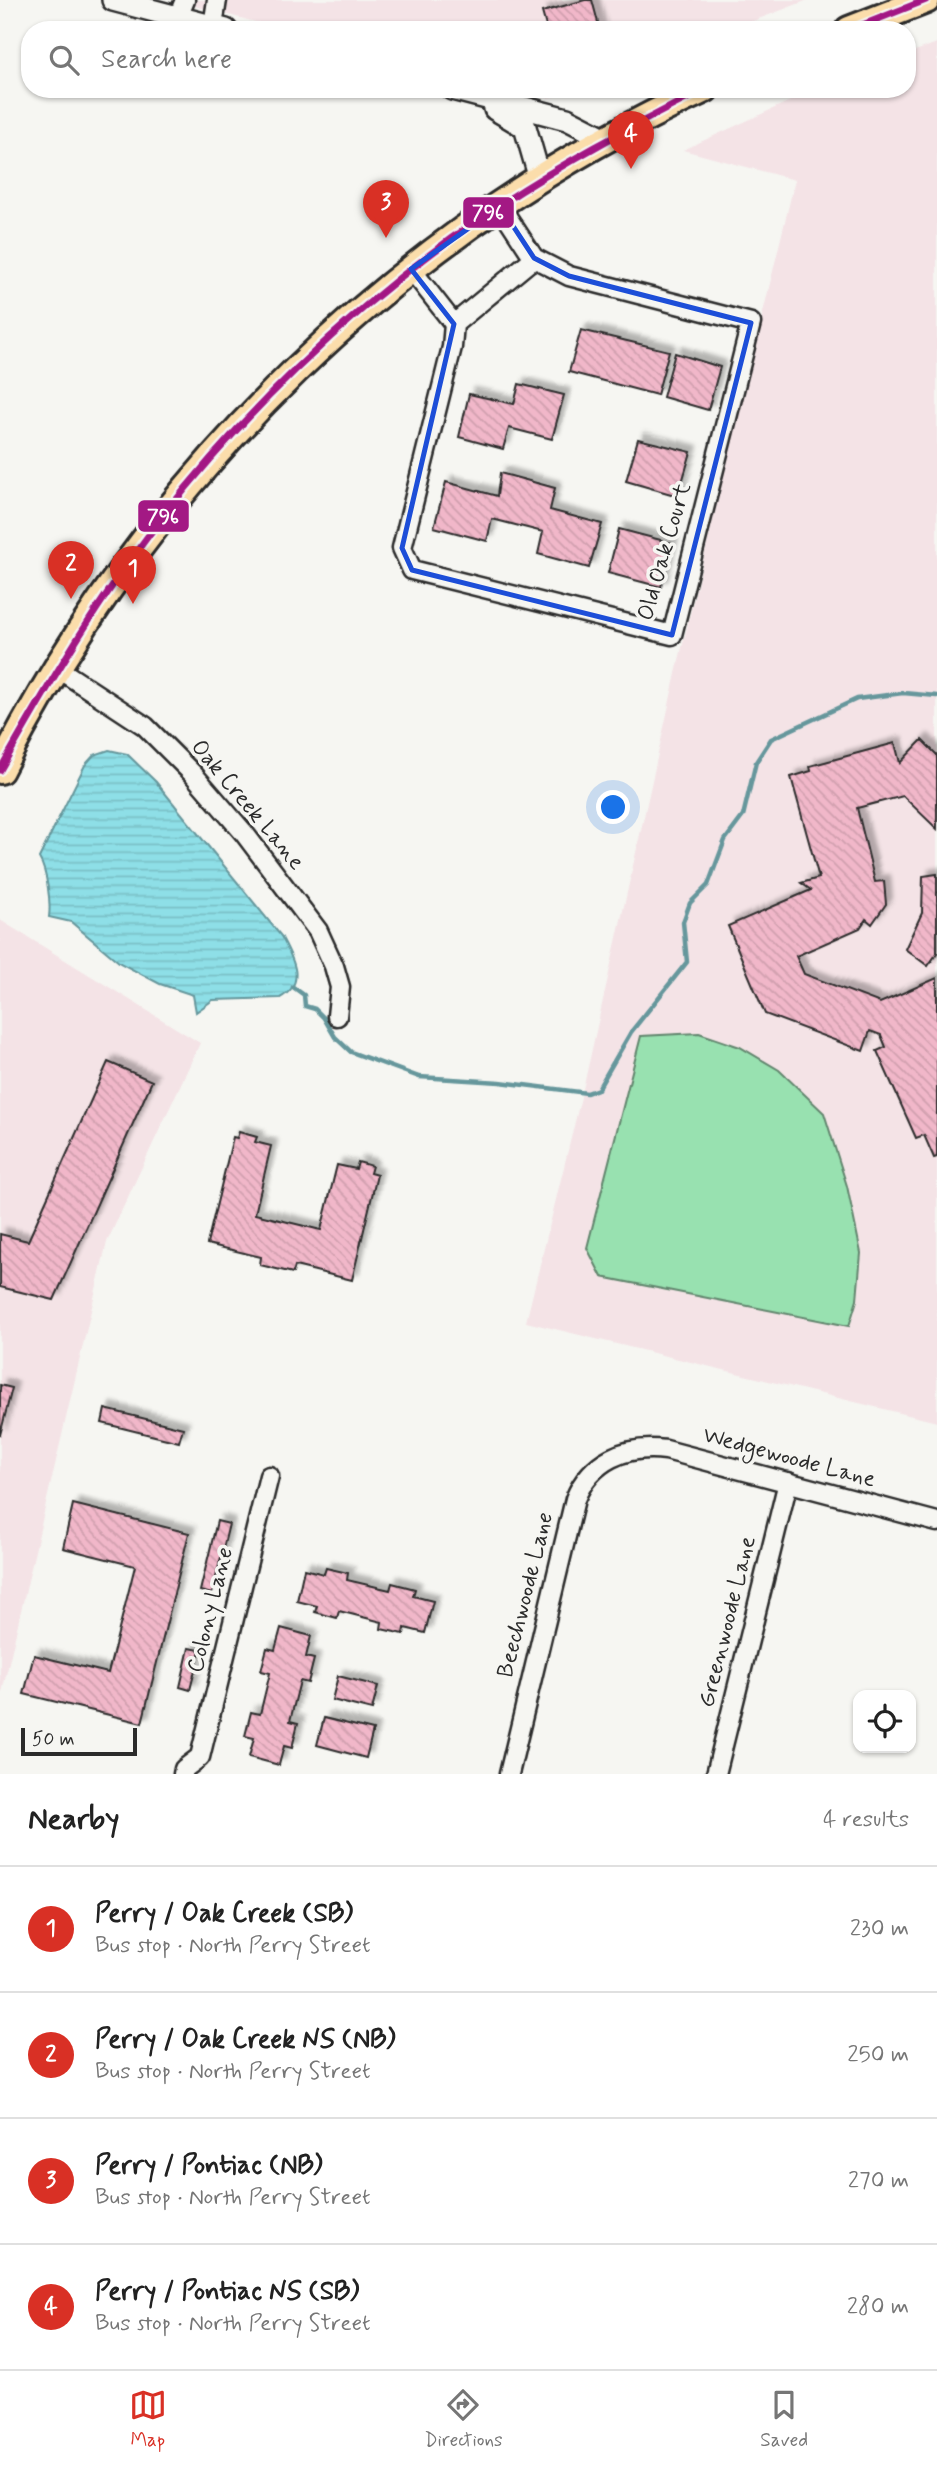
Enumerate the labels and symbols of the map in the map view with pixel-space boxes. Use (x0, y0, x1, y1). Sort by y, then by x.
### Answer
pin: 4 (608, 111, 654, 169)
pin: 3 (363, 180, 409, 238)
line badge: 796 (462, 196, 515, 229)
text: 796 (472, 201, 504, 226)
street label: Old Oak Court (631, 479, 699, 624)
line badge: 796 (137, 499, 190, 533)
text: 796 (147, 505, 179, 530)
pin: 2 (48, 541, 94, 599)
pin: 1 (110, 546, 156, 604)
street label: Oak Creek Lane (184, 733, 310, 877)
your location (596, 790, 630, 824)
street label: Wedgewoode Lane (699, 1421, 879, 1497)
street label: Beechwoode Lane (491, 1509, 561, 1681)
street label: Greenwoode Lane (692, 1533, 764, 1711)
street label: Colony Lane (181, 1544, 241, 1676)
scale bar (21, 1725, 136, 1757)

